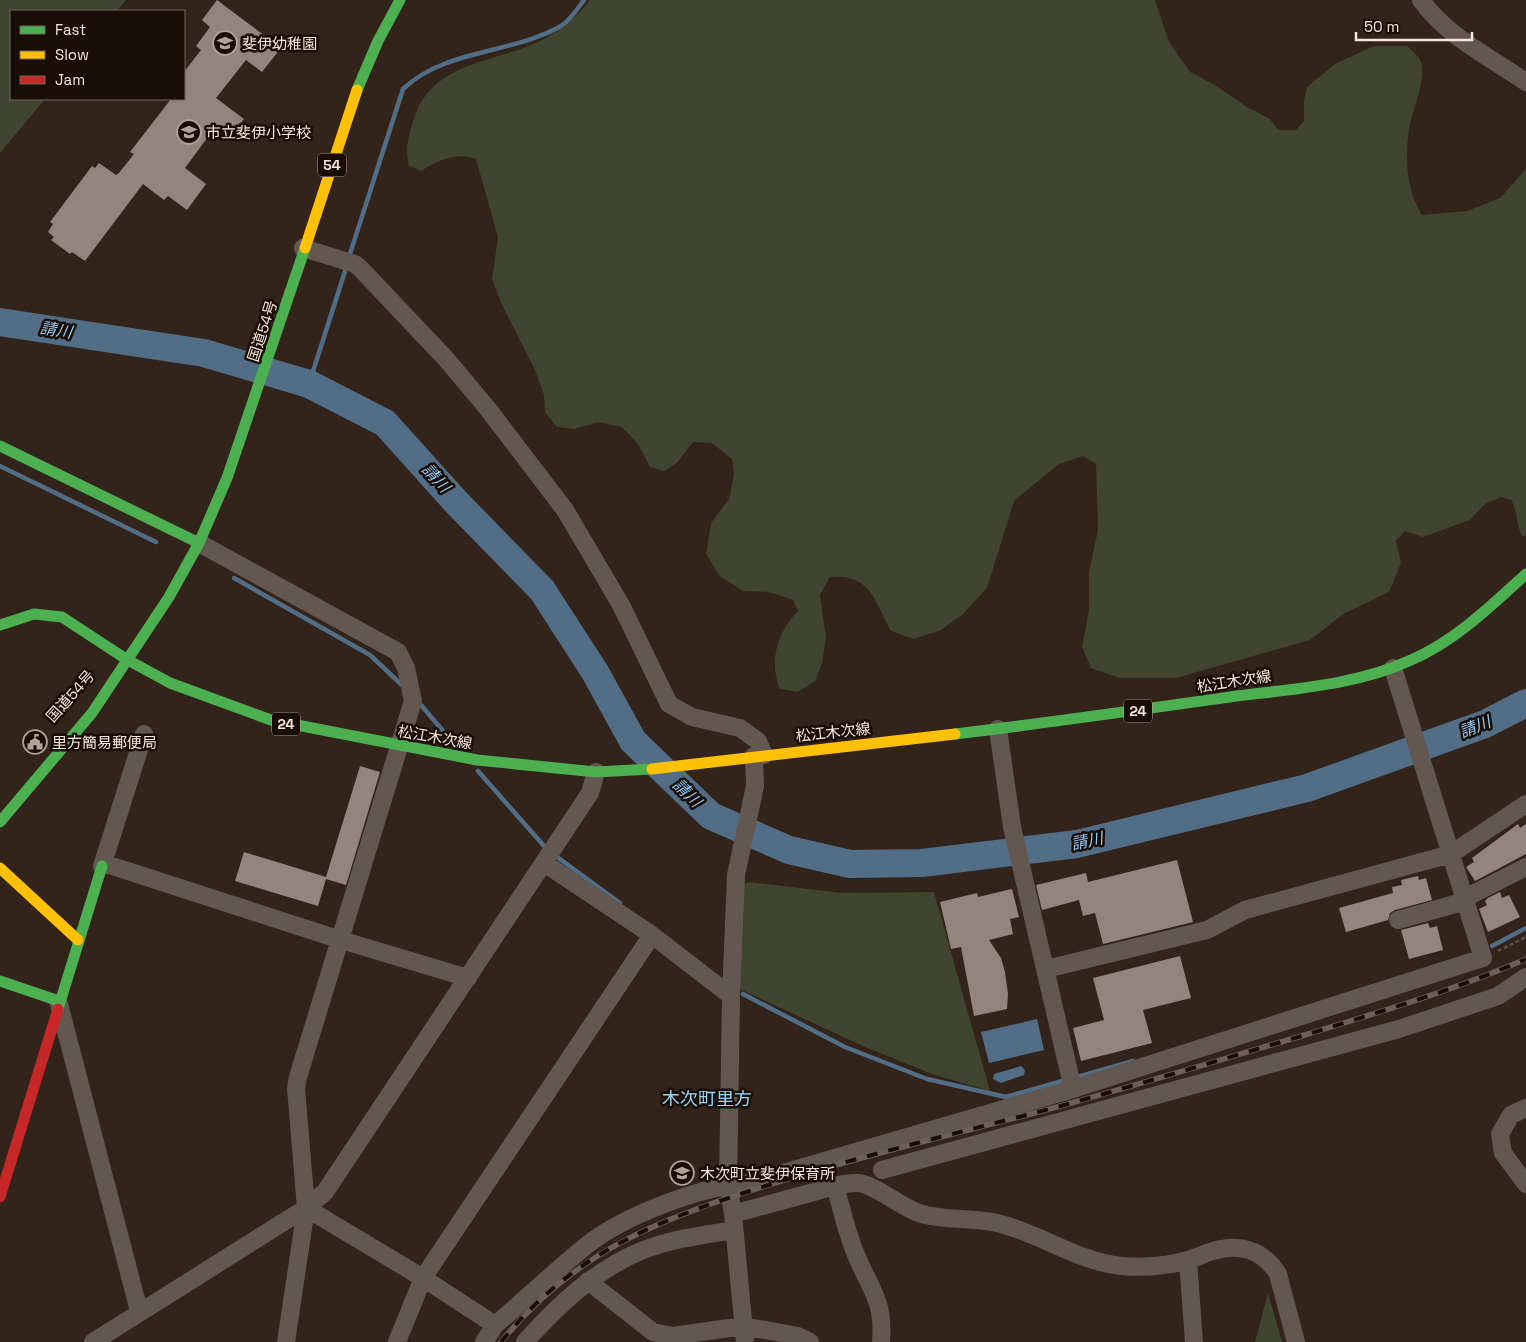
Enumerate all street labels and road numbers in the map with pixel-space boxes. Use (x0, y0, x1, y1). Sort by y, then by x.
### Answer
road number: 54 (318, 154, 346, 176)
street label: 国道54号 (243, 298, 281, 364)
street label: 国道54号 (42, 666, 98, 726)
street label: 松江木次線 (1195, 666, 1273, 696)
road number: 24 (1124, 699, 1152, 722)
road number: 24 (272, 712, 300, 736)
street label: 松江木次線 (795, 719, 871, 745)
street label: 松江木次線 (396, 721, 474, 753)

